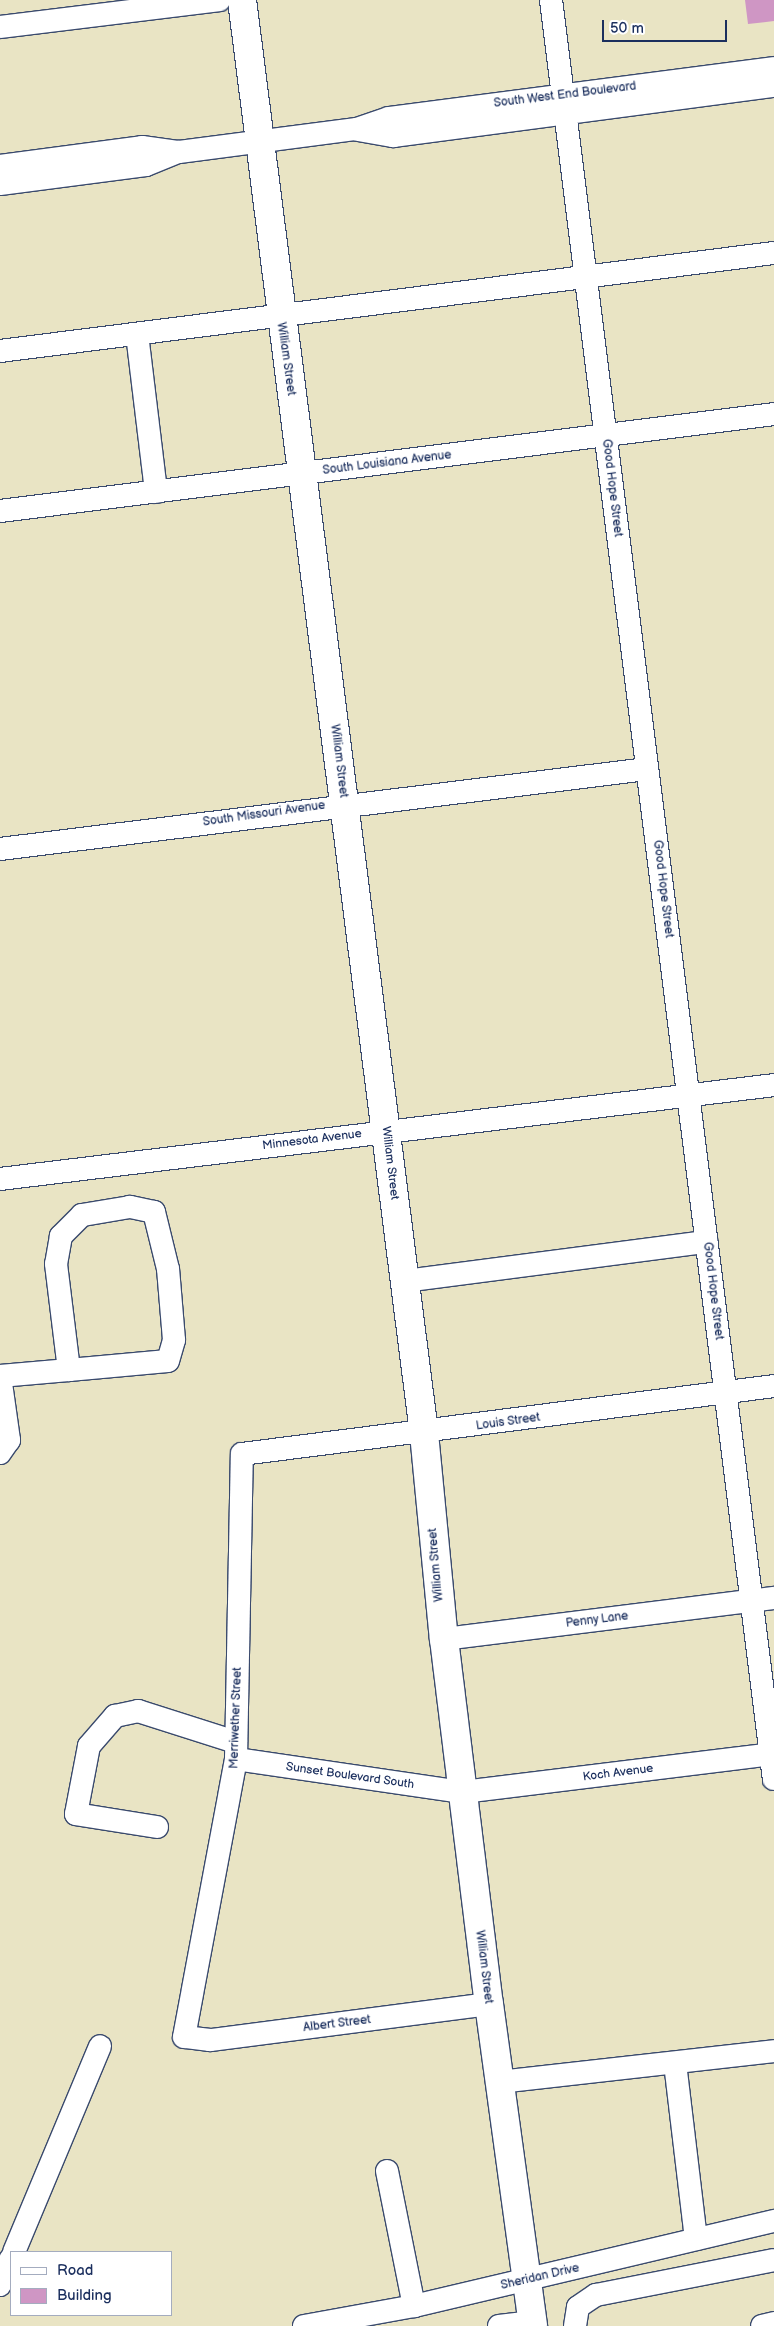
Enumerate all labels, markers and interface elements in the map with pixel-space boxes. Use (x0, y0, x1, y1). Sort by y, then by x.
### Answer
scale bar (604, 10, 729, 42)
text: 50 m (610, 19, 644, 38)
street label: South West End Boulevard (493, 79, 637, 111)
street label: William Street (274, 321, 298, 397)
street label: Good Hope Street (599, 438, 625, 538)
street label: South Louisiana Avenue (322, 448, 452, 478)
street label: William Street (327, 723, 351, 799)
street label: South Missouri Avenue (202, 798, 326, 830)
street label: Good Hope Street (650, 839, 676, 939)
street label: William Street (378, 1125, 402, 1201)
street label: Minnesota Avenue (261, 1127, 363, 1153)
street label: Good Hope Street (700, 1241, 726, 1341)
street label: Louis Street (475, 1410, 541, 1434)
street label: William Street (426, 1527, 446, 1603)
street label: Penny Lane (565, 1609, 629, 1631)
street label: Merriwether Street (227, 1667, 245, 1769)
street label: Sunset Boulevard South (285, 1760, 415, 1792)
street label: Koch Avenue (582, 1762, 654, 1784)
street label: William Street (472, 1929, 496, 2005)
street label: Albert Street (302, 2013, 372, 2035)
legend (10, 2251, 172, 2316)
text: Road (57, 2261, 93, 2280)
street label: Sheridan Drive (499, 2261, 581, 2293)
text: Building (57, 2286, 112, 2305)

